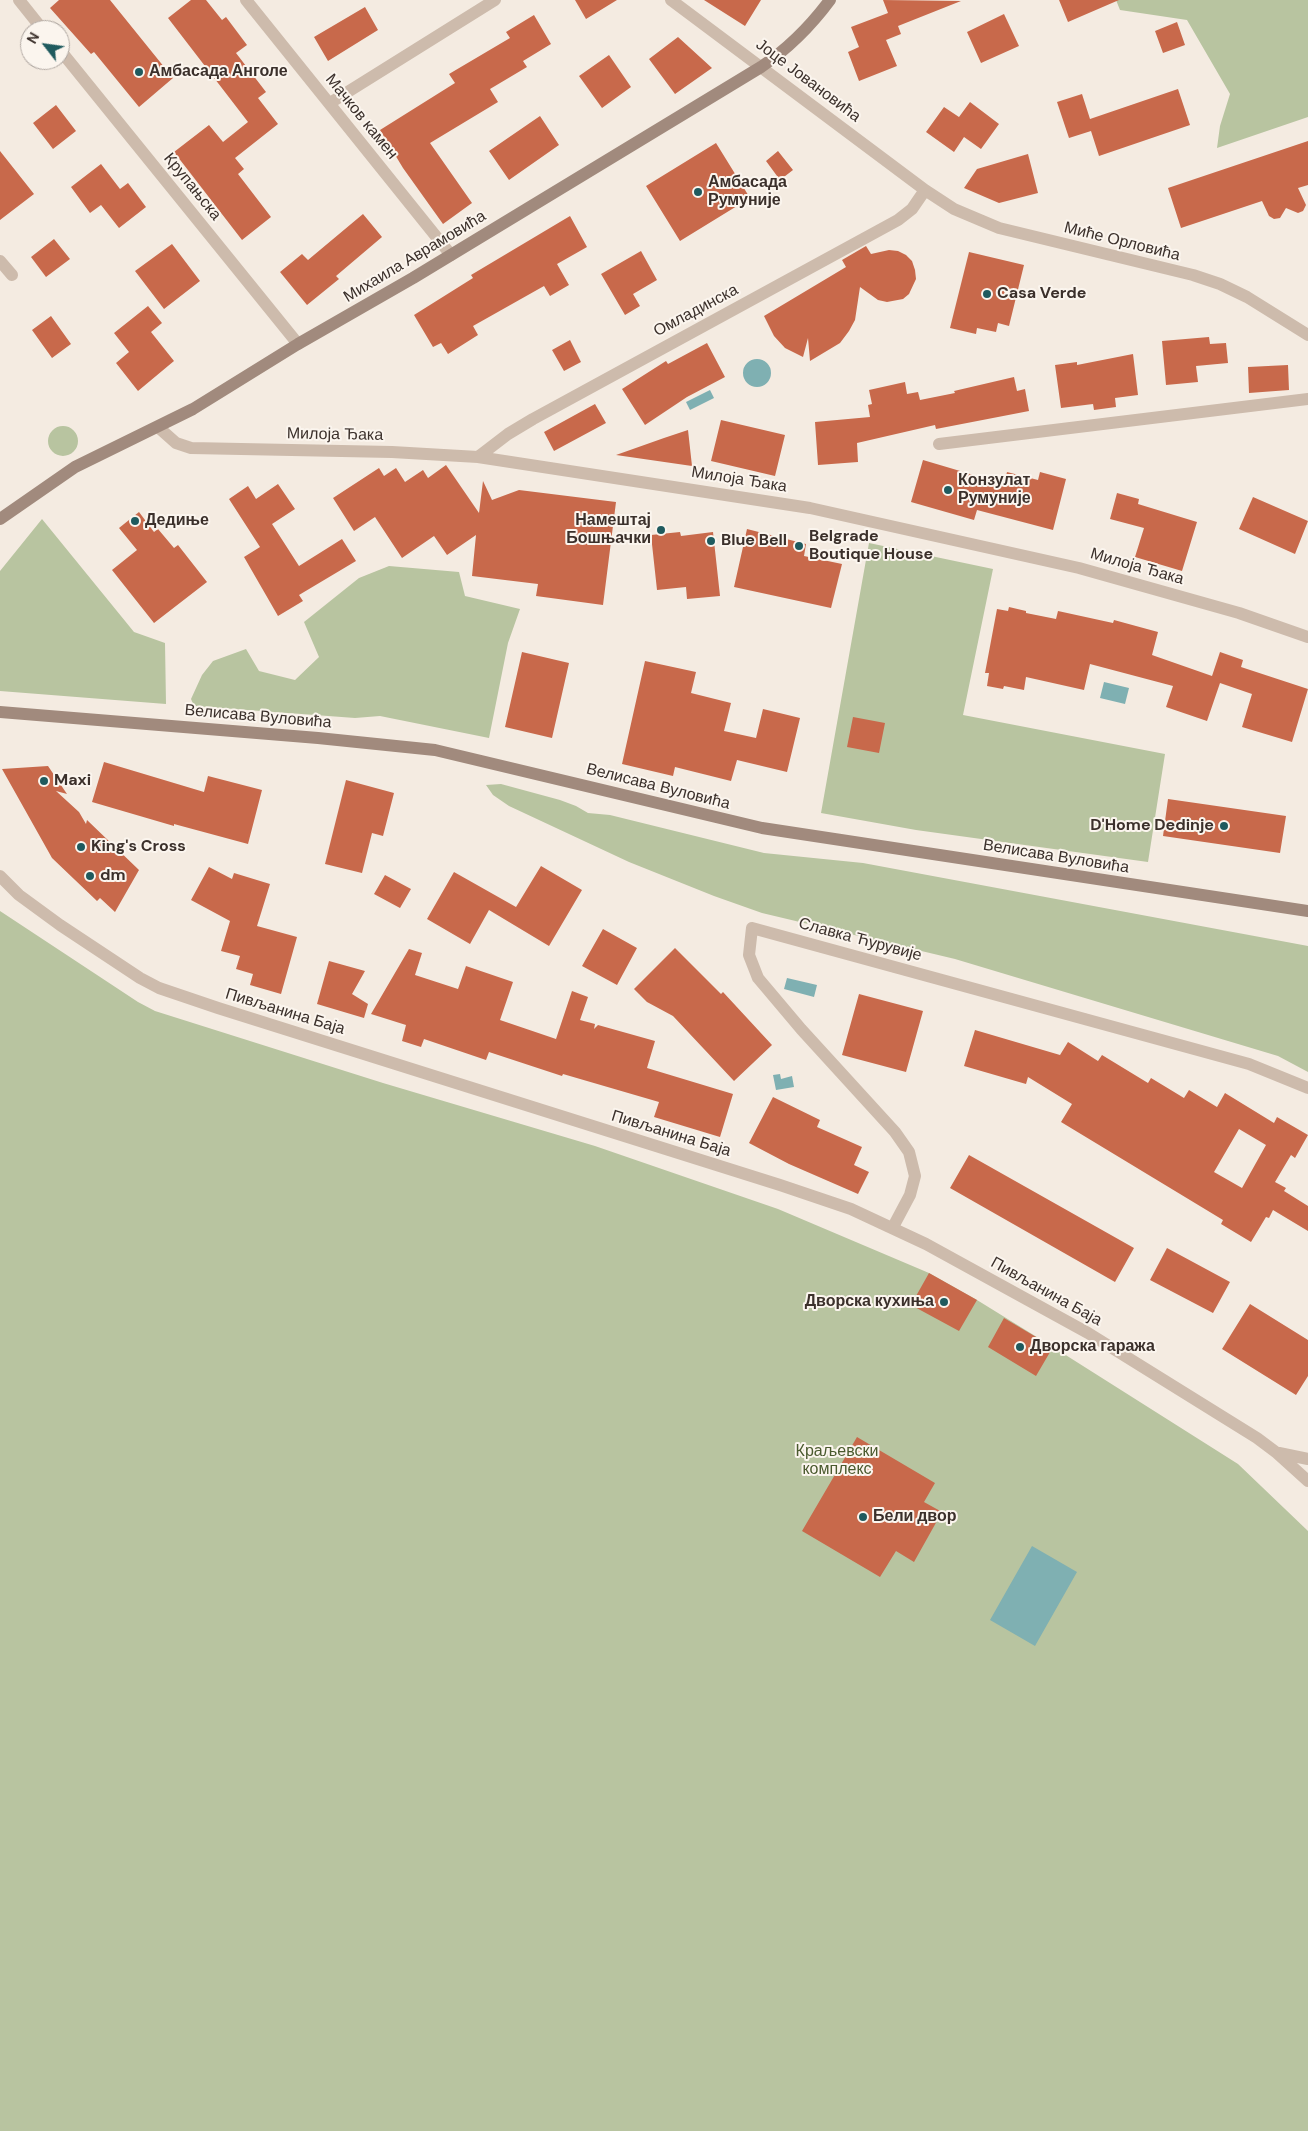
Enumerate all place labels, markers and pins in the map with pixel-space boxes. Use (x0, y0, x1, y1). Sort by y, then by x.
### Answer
place label: Амбасада Анголе (149, 62, 288, 82)
marker: Амбасада Анголе (133, 66, 145, 78)
place label: Амбасада Румуније (708, 173, 787, 211)
marker: Амбасада Румуније (692, 186, 704, 198)
place label: Casa Verde (997, 284, 1086, 304)
marker: Casa Verde (981, 288, 993, 300)
place label: Конзулат Румуније (958, 471, 1031, 509)
marker: Конзулат Румуније (942, 484, 954, 496)
place label: Дедиње (145, 511, 209, 531)
place label: Намештај Бошњачки (566, 511, 651, 549)
marker: Дедиње (129, 515, 141, 527)
marker: Намештај Бошњачки (655, 524, 667, 536)
place label: Belgrade Boutique House (809, 527, 933, 565)
place label: Blue Bell (721, 531, 787, 551)
marker: Blue Bell (705, 535, 717, 547)
marker: Belgrade Boutique House (793, 540, 805, 552)
place label: Maxi (54, 771, 91, 791)
marker: Maxi (38, 775, 50, 787)
place label: D'Home Dedinje (1090, 816, 1214, 836)
marker: D'Home Dedinje (1218, 820, 1230, 832)
place label: King's Cross (91, 837, 186, 857)
marker: King's Cross (75, 841, 87, 853)
place label: dm (100, 866, 126, 886)
marker: dm (84, 870, 96, 882)
place label: Дворска кухиња (805, 1292, 934, 1312)
marker: Дворска кухиња (938, 1296, 950, 1308)
place label: Дворска гаража (1030, 1337, 1155, 1357)
marker: Дворска гаража (1014, 1341, 1026, 1353)
place label: Бели двор (873, 1507, 956, 1527)
marker: Бели двор (857, 1511, 869, 1523)

